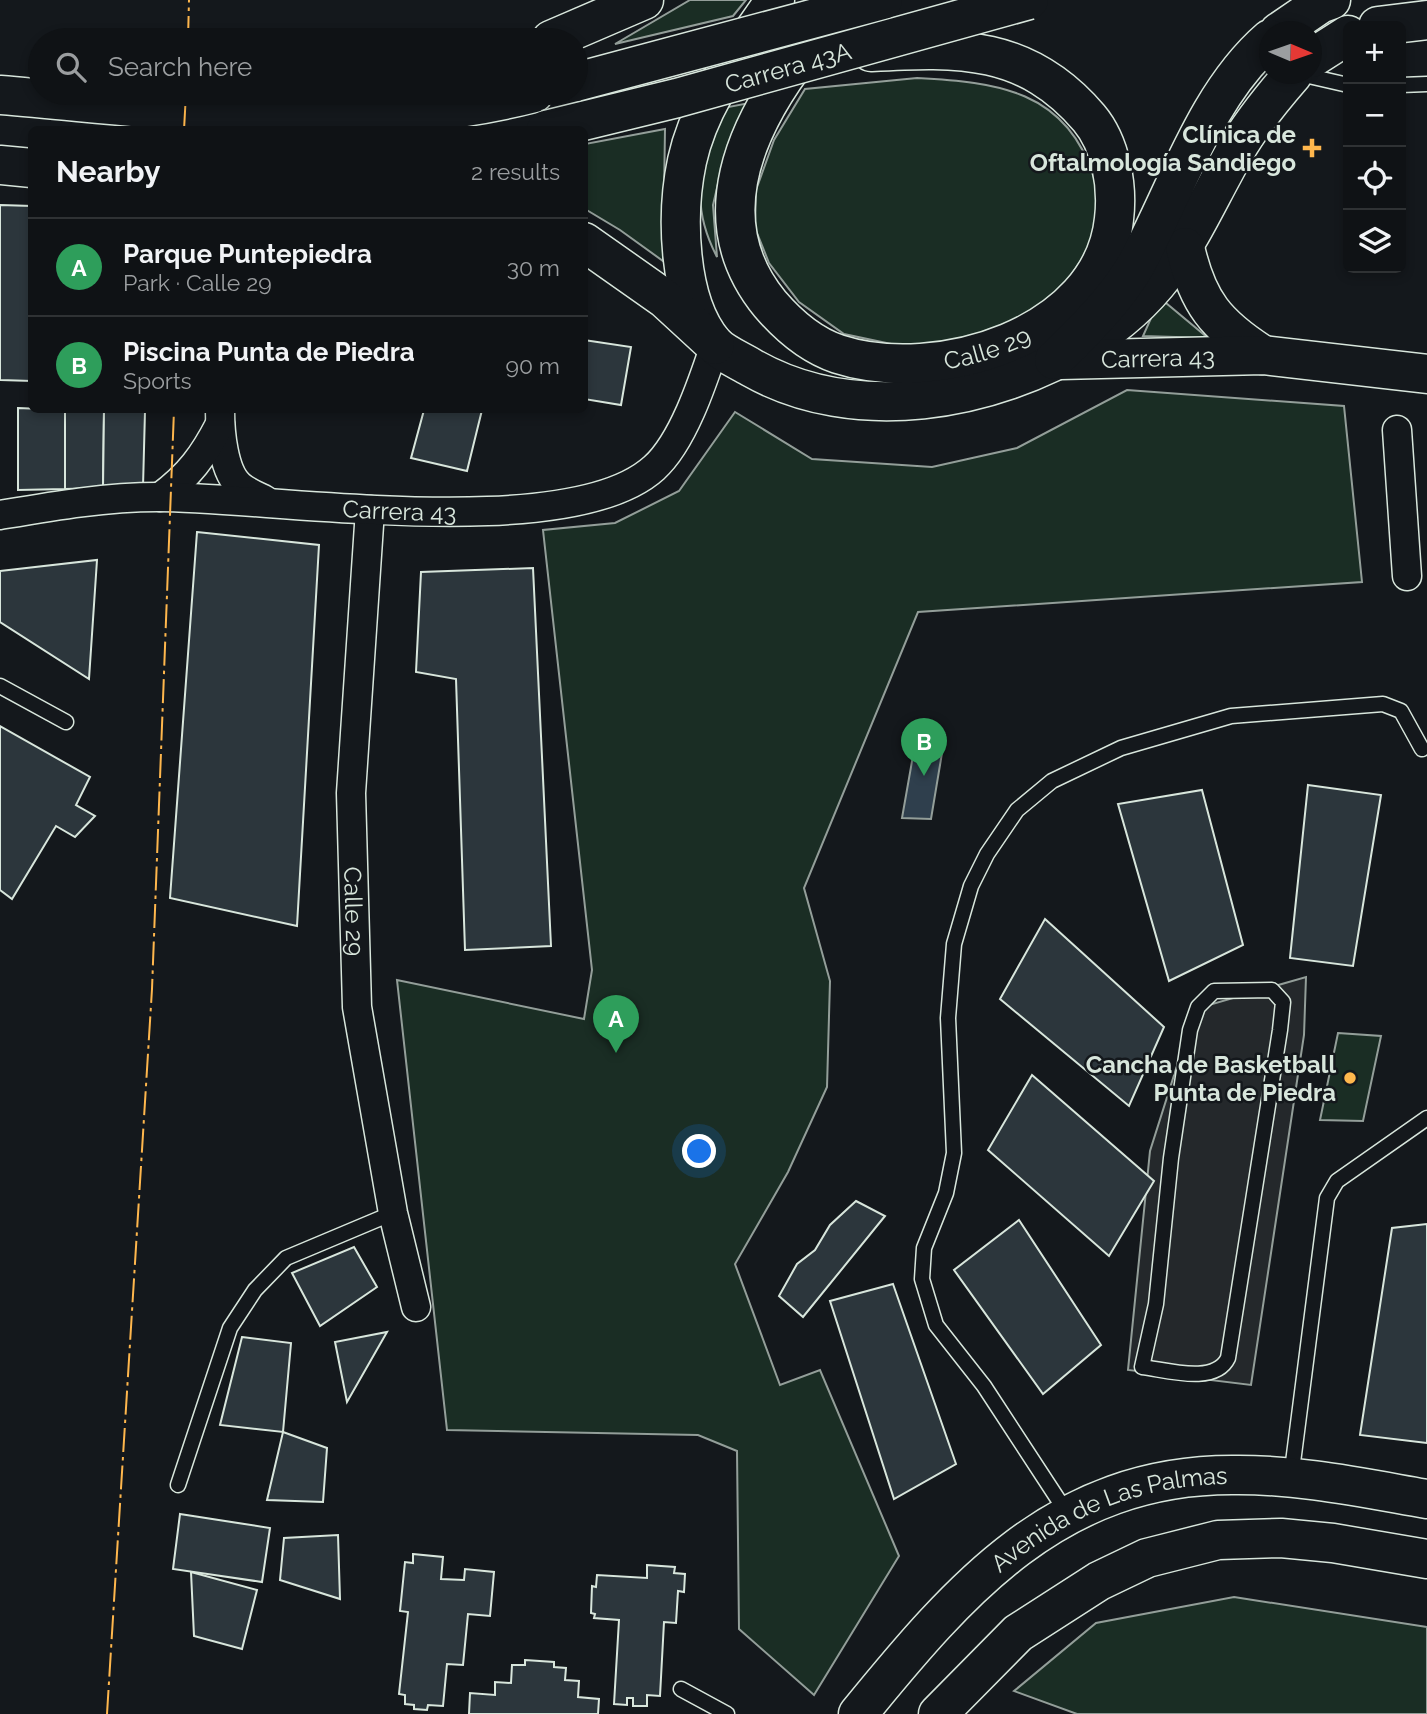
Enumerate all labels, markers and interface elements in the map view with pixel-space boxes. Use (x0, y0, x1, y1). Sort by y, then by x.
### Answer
north arrow (1259, 21, 1322, 84)
map controls (1343, 21, 1406, 273)
button: + (1343, 21, 1406, 84)
search box (28, 28, 588, 105)
street label: Carrera 43A (721, 36, 854, 99)
icon: search (52, 48, 90, 86)
text: Search here (108, 52, 252, 82)
button: − (1343, 84, 1406, 147)
place label: Clínica de Oftalmología Sandiego (1030, 120, 1296, 177)
marker: Clínica de Oftalmología Sandiego (1302, 138, 1322, 158)
button: locate (1343, 147, 1406, 210)
text: Nearby (56, 154, 160, 189)
text: 2 results (471, 158, 560, 185)
button: layers (1343, 210, 1406, 273)
text: Parque Puntepiedra (123, 239, 372, 269)
text: A (71, 254, 87, 281)
text: 30 m (507, 254, 560, 281)
text: Park · Calle 29 (123, 269, 272, 296)
street label: Calle 29 (941, 320, 1035, 375)
text: Piscina Punta de Piedra (123, 337, 415, 367)
street label: Carrera 43 (1101, 342, 1215, 373)
text: B (71, 352, 87, 379)
text: 90 m (505, 352, 560, 379)
text: Sports (123, 367, 192, 394)
street label: Carrera 43 (342, 494, 456, 526)
pin: B (901, 718, 947, 776)
street label: Calle 29 (339, 866, 370, 956)
pin: A (593, 995, 639, 1053)
place label: Cancha de Basketball Punta de Piedra (1086, 1050, 1336, 1107)
marker: Cancha de Basketball Punta de Piedra (1342, 1070, 1358, 1086)
your location (682, 1134, 716, 1168)
street label: Avenida de Las Palmas (985, 1460, 1228, 1578)

